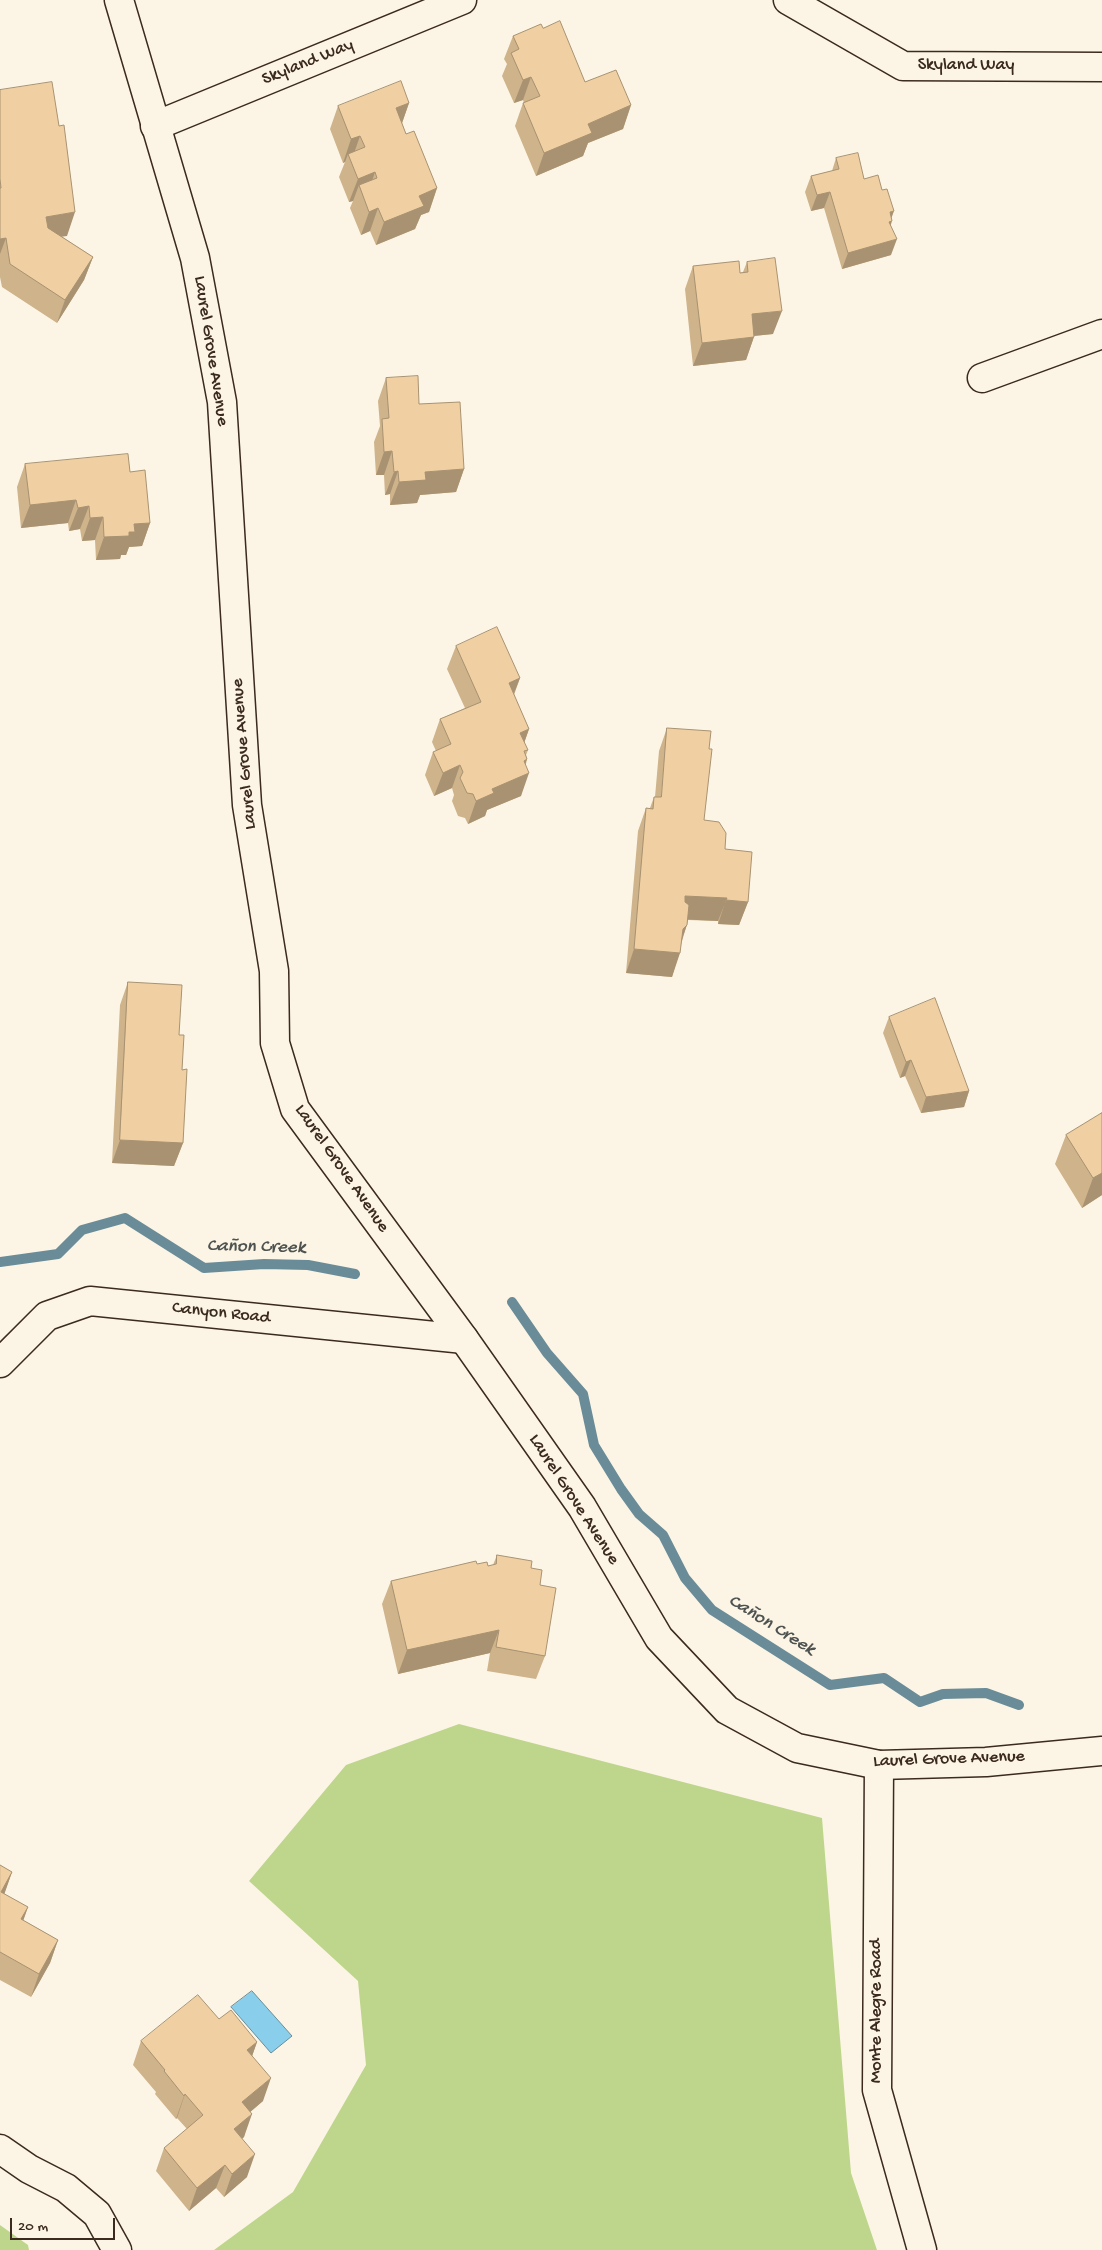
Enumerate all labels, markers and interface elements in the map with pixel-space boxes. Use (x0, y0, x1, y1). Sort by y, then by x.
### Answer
street label: Skyland Way (259, 35, 357, 91)
street label: Skyland Way (918, 55, 1014, 77)
street label: Laurel Grove Avenue (187, 274, 233, 428)
street label: Laurel Grove Avenue (228, 678, 262, 830)
street label: Laurel Grove Avenue (289, 1101, 393, 1237)
water label: Cañon Creek (207, 1236, 305, 1260)
street label: Canyon Road (171, 1298, 271, 1330)
street label: Laurel Grove Avenue (523, 1431, 623, 1569)
water label: Cañon Creek (723, 1590, 819, 1662)
street label: Laurel Grove Avenue (873, 1747, 1025, 1773)
street label: Monte Alegre Road (866, 1939, 888, 2083)
scale bar (12, 2208, 118, 2240)
text: 20 m (18, 2218, 48, 2236)

